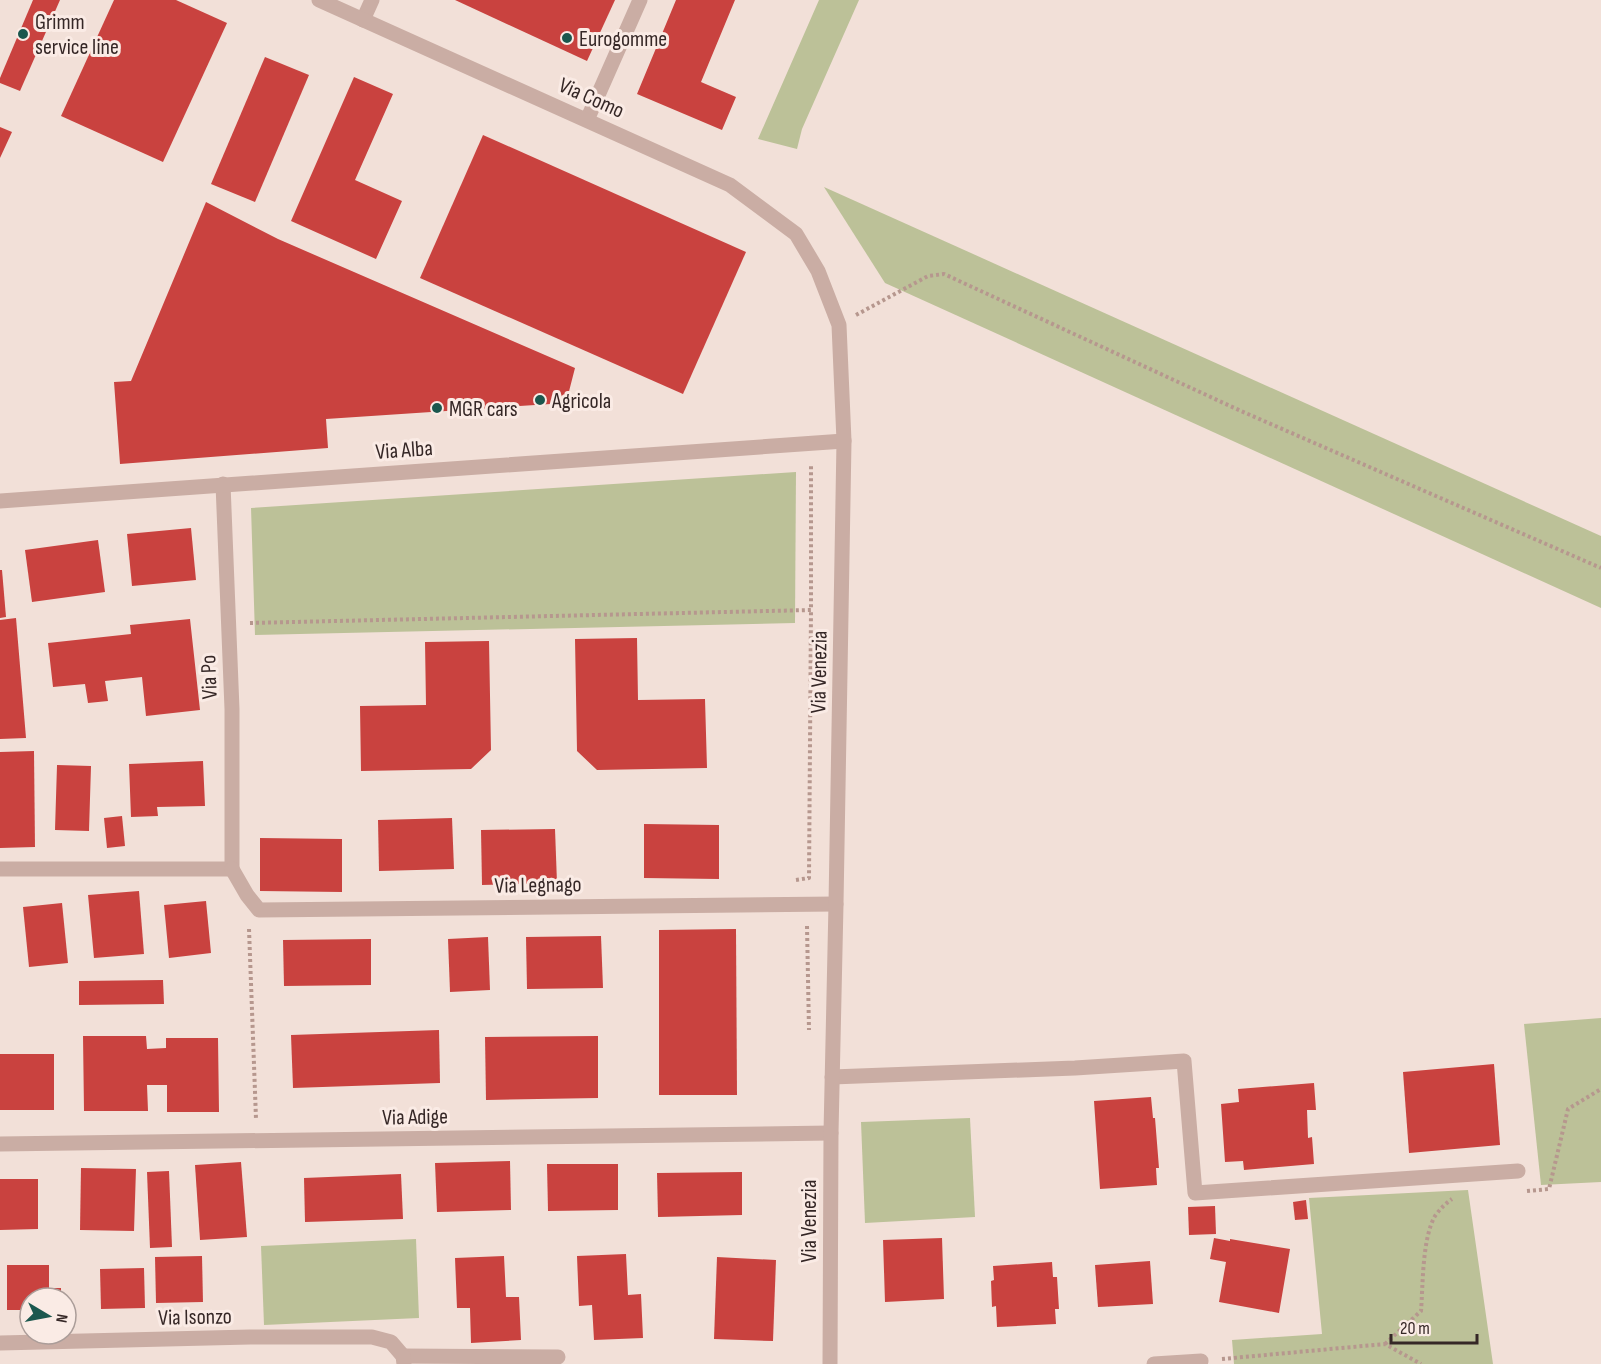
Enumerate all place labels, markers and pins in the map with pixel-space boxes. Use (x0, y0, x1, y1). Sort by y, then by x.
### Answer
place label: Grimm service line (35, 9, 119, 61)
place label: Eurogomme (579, 26, 667, 53)
marker: Grimm service line (16, 27, 30, 41)
marker: Eurogomme (560, 31, 574, 45)
place label: Agricola (551, 388, 611, 415)
marker: Agricola (533, 393, 547, 407)
place label: MGR cars (449, 396, 518, 423)
marker: MGR cars (430, 401, 444, 415)

